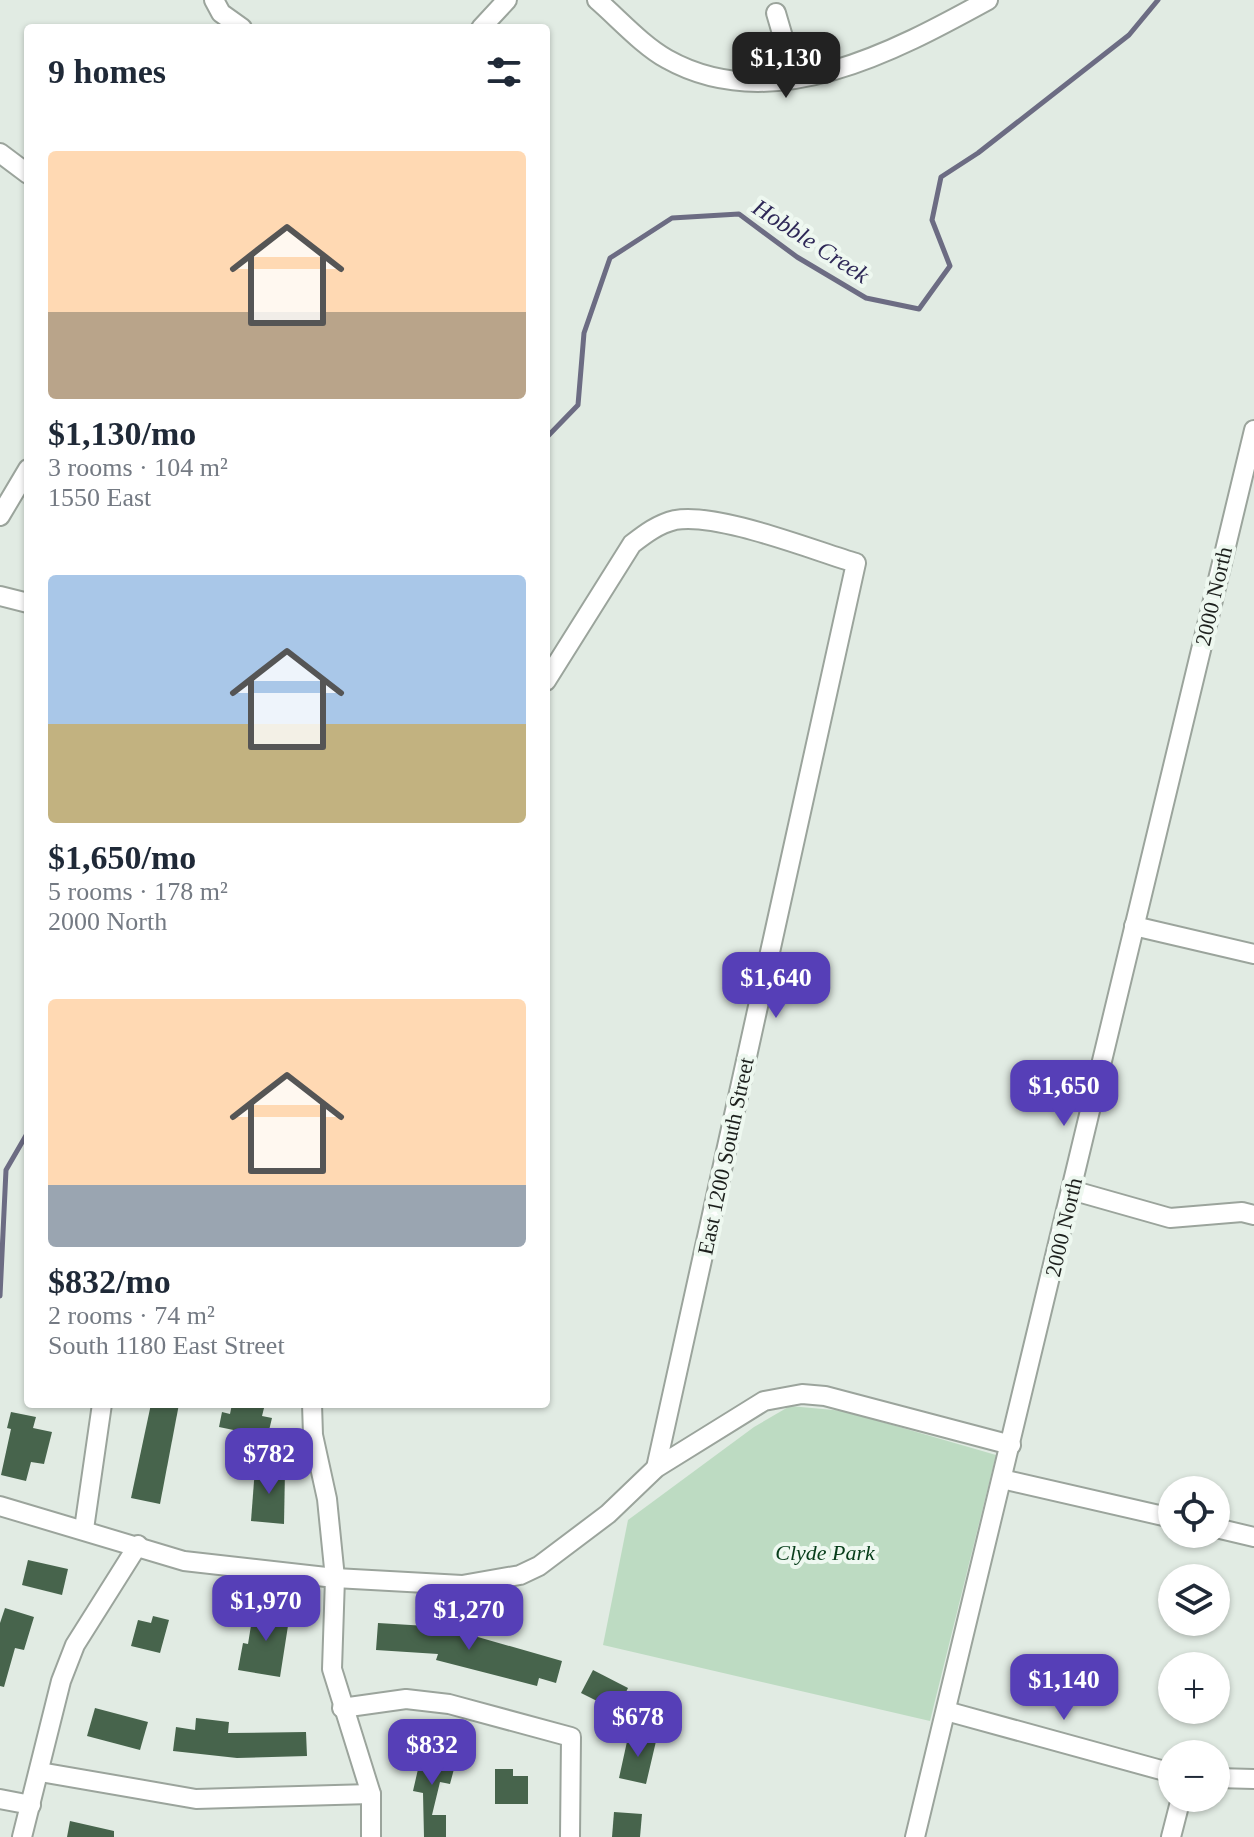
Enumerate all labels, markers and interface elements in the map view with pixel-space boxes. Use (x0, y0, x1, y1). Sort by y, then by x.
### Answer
pin: $1,130 (721, 32, 851, 100)
text: $1,130 (750, 43, 822, 72)
icon: filters (482, 50, 526, 94)
text: 9 homes (48, 53, 166, 90)
water label: Hobble Creek (747, 193, 874, 288)
icon: home (215, 203, 359, 347)
text: $1,130/mo (48, 415, 196, 452)
text: 3 rooms · 104 m² (48, 453, 228, 482)
text: 1550 East (48, 483, 151, 512)
street label: 2000 North (1190, 544, 1237, 648)
icon: home (215, 627, 359, 771)
text: $1,650/mo (48, 839, 196, 876)
text: 5 rooms · 178 m² (48, 877, 228, 906)
text: 2000 North (48, 907, 167, 936)
pin: $1,640 (711, 952, 841, 1020)
text: $1,640 (740, 963, 812, 992)
icon: home (215, 1051, 359, 1195)
street label: East 1200 South Street (692, 1055, 759, 1257)
pin: $1,650 (999, 1060, 1129, 1128)
text: $1,650 (1028, 1071, 1100, 1100)
street label: 2000 North (1040, 1175, 1087, 1279)
text: $832/mo (48, 1263, 171, 1300)
text: 2 rooms · 74 m² (48, 1301, 215, 1330)
text: South 1180 East Street (48, 1331, 285, 1360)
pin: $782 (222, 1428, 316, 1496)
text: $782 (243, 1439, 295, 1468)
map controls (1158, 1476, 1230, 1812)
button: locate (1158, 1476, 1230, 1548)
park label: Clyde Park (775, 1540, 876, 1565)
button: layers (1158, 1564, 1230, 1636)
pin: $1,970 (201, 1575, 331, 1643)
pin: $1,270 (404, 1584, 534, 1652)
text: $1,970 (230, 1586, 302, 1615)
text: $1,270 (433, 1595, 505, 1624)
button: + (1158, 1652, 1230, 1724)
pin: $1,140 (999, 1654, 1129, 1722)
text: $1,140 (1028, 1665, 1100, 1694)
pin: $678 (591, 1691, 685, 1759)
text: $678 (612, 1702, 664, 1731)
pin: $832 (385, 1719, 479, 1787)
text: $832 (406, 1730, 458, 1759)
button: − (1158, 1740, 1230, 1812)

